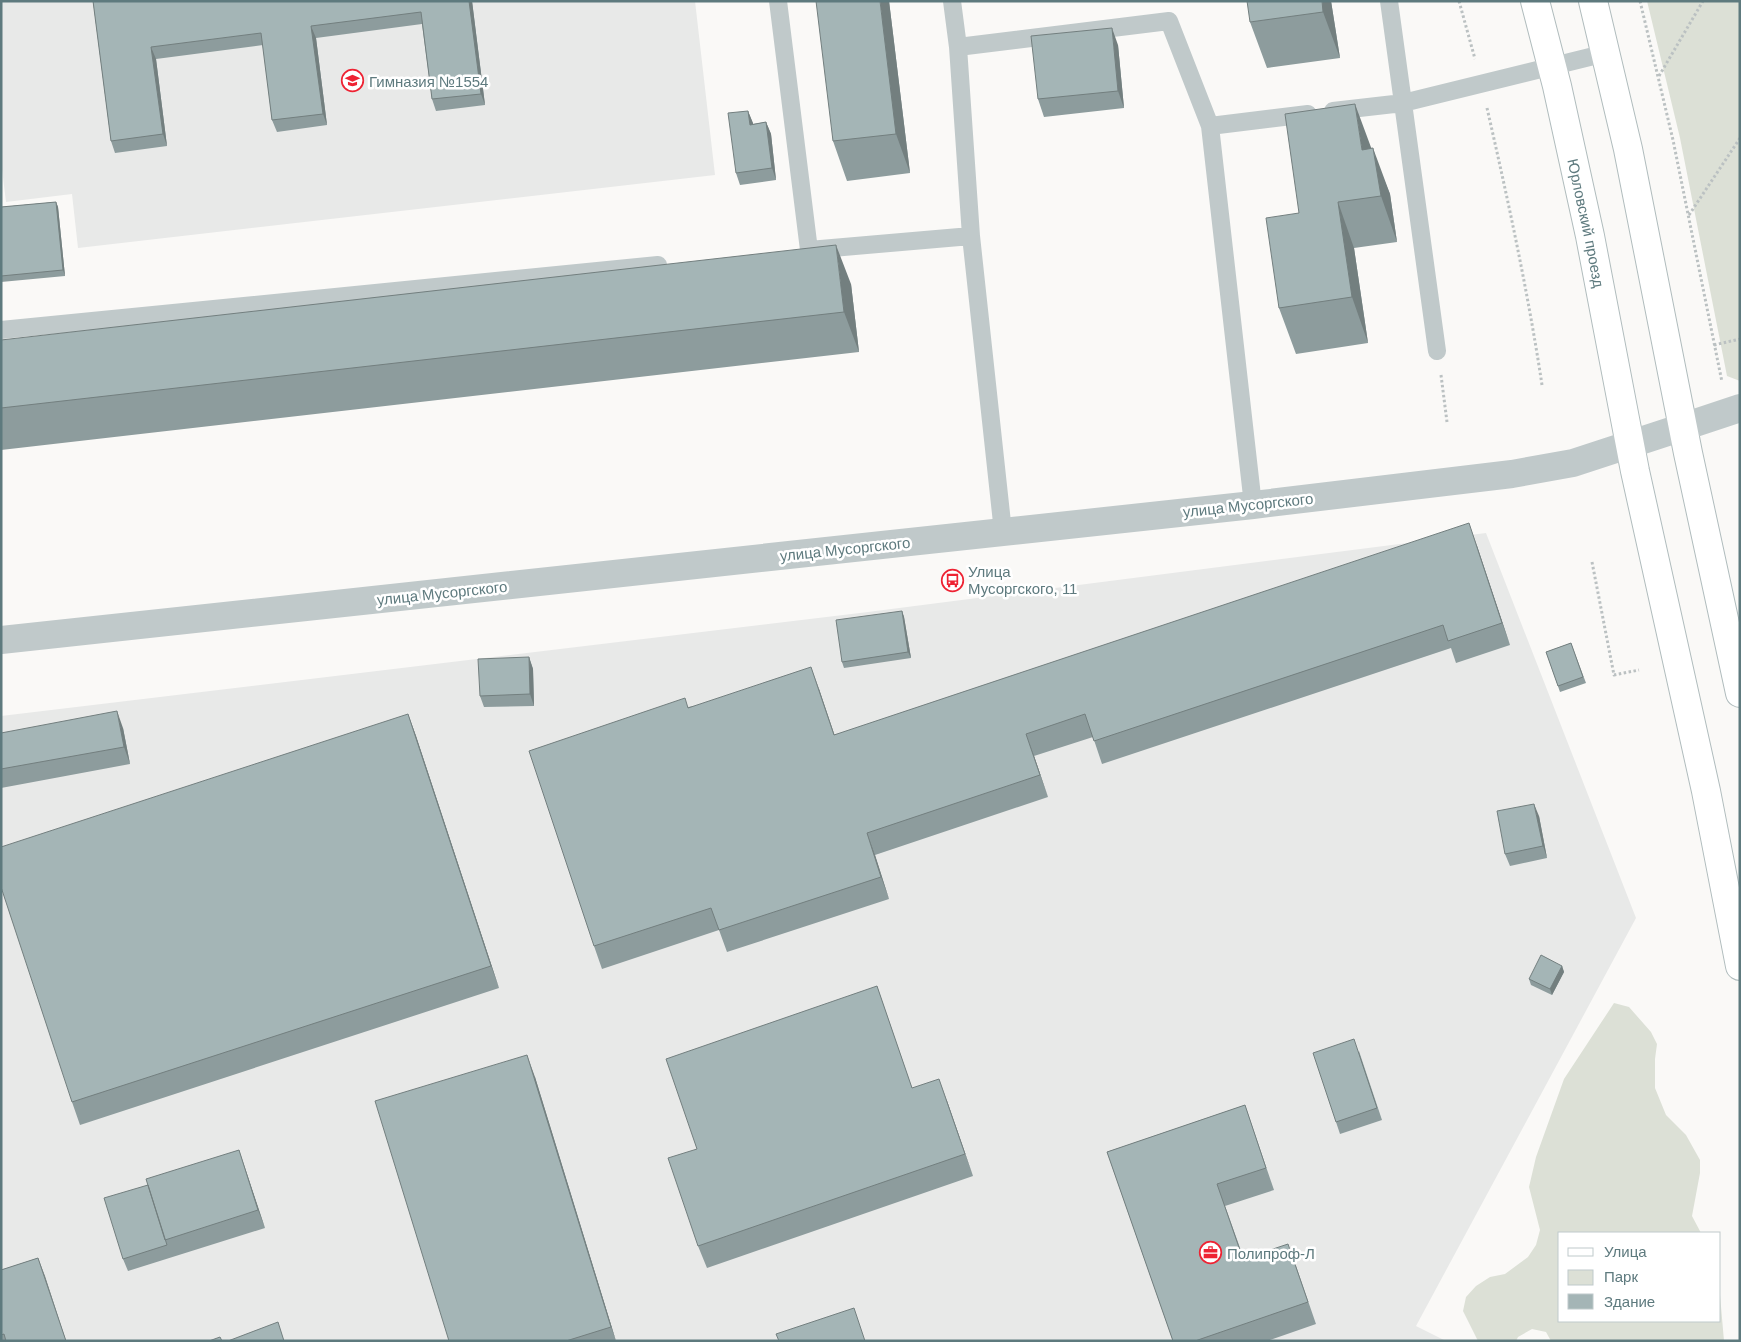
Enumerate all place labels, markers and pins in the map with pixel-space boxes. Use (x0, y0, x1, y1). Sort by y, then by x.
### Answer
school or university icon: Гимназия №1554 (341, 69, 365, 93)
place label: Гимназия №1554 (369, 73, 488, 90)
place label: Улица Мусоргского, 11 (968, 563, 1077, 597)
bus stop icon: Улица Мусоргского, 11 (940, 568, 964, 592)
office icon: Полипроф-Л (1199, 1241, 1223, 1265)
place label: Полипроф-Л (1227, 1245, 1315, 1262)

